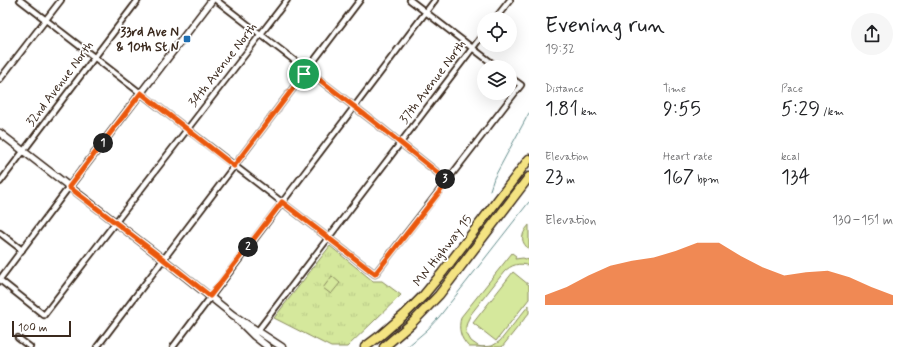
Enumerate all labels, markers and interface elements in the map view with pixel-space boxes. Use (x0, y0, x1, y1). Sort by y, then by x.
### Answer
map controls (477, 12, 517, 100)
button: locate (477, 12, 517, 52)
text: Evening run (545, 12, 665, 40)
button: share (851, 13, 893, 55)
street label: 34th Avenue North (185, 19, 261, 111)
place label: 33rd Ave N & 10th St N (116, 24, 180, 56)
marker: 33rd Ave N & 10th St N (182, 34, 192, 44)
street label: 37th Avenue North (396, 37, 470, 127)
street label: 32nd Avenue North (22, 38, 98, 130)
text: 19:32 (545, 41, 575, 58)
pin (287, 57, 321, 91)
button: layers (477, 60, 517, 100)
icon: arrive (293, 63, 315, 85)
text: Distance (545, 82, 584, 96)
text: Time (663, 82, 686, 96)
text: Pace (781, 82, 803, 96)
text: 1.81 (545, 96, 578, 123)
text: 9:55 (663, 96, 701, 123)
text: 5:29 (781, 96, 820, 123)
text: km (578, 105, 597, 119)
text: /km (820, 105, 844, 119)
pin: 1 (93, 133, 113, 153)
text: 1 (101, 136, 105, 150)
text: Elevation (545, 150, 588, 164)
text: Heart rate (663, 150, 712, 164)
text: kcal (781, 150, 799, 164)
text: 23 (545, 164, 563, 191)
text: 167 (663, 164, 694, 191)
text: 134 (781, 164, 810, 191)
pin: 3 (435, 169, 455, 189)
text: 3 (443, 172, 447, 186)
text: m (563, 173, 575, 187)
text: bpm (694, 173, 719, 187)
street label: MN Highway 15 (410, 212, 476, 290)
text: Elevation (545, 212, 596, 229)
text: 130–151 m (832, 212, 893, 229)
pin: 2 (238, 237, 258, 257)
text: 2 (245, 240, 251, 254)
scale bar (12, 319, 71, 338)
text: 100 m (18, 321, 48, 335)

